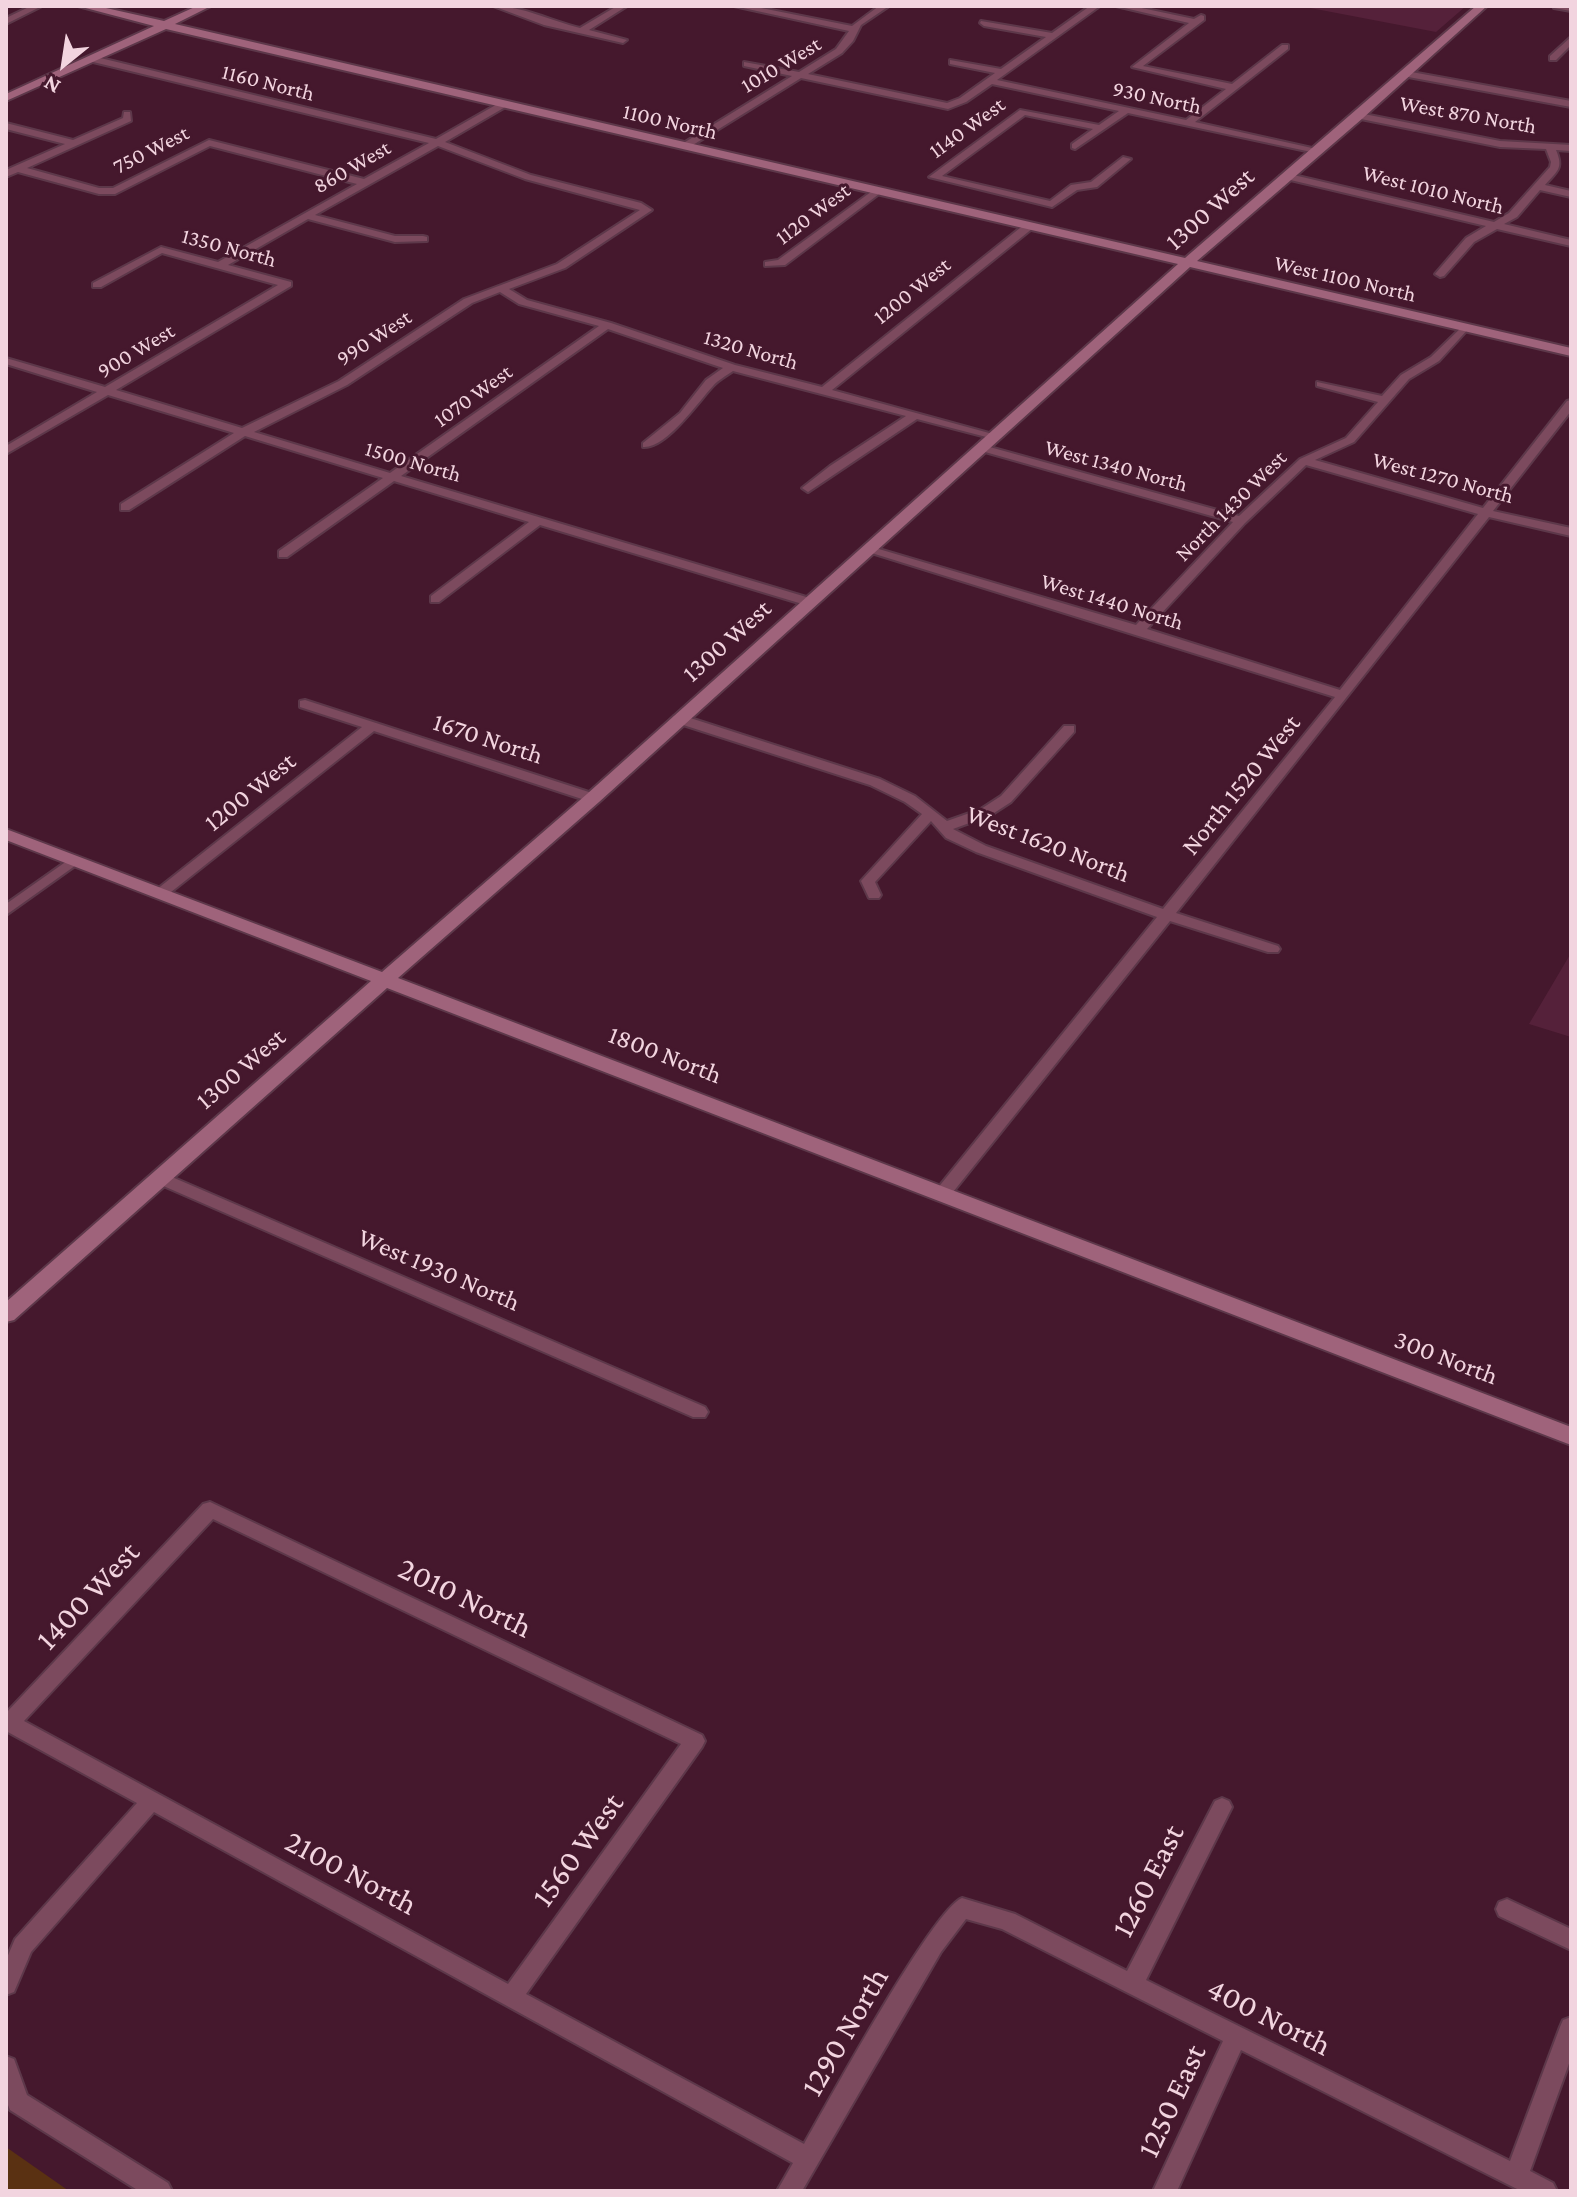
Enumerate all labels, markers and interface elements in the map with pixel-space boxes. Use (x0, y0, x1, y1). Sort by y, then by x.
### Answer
north arrow (24, 24, 104, 104)
street label: 1010 West (736, 31, 826, 99)
street label: 1160 North (219, 59, 317, 107)
text: N (39, 71, 64, 100)
street label: 930 North (1110, 76, 1204, 120)
street label: West 870 North (1398, 90, 1538, 140)
street label: 1140 West (924, 92, 1010, 164)
street label: 1100 North (620, 98, 720, 146)
street label: 750 West (109, 120, 193, 180)
street label: 860 West (309, 134, 395, 200)
street label: West 1010 North (1360, 160, 1506, 220)
street label: 1300 West (1159, 161, 1261, 257)
street label: 1120 West (771, 177, 855, 251)
street label: 1350 North (179, 223, 279, 273)
street label: West 1100 North (1272, 250, 1418, 308)
street label: 1200 West (868, 252, 956, 330)
street label: 990 West (332, 304, 416, 372)
street label: 900 West (93, 318, 179, 384)
street label: 1320 North (701, 324, 801, 376)
street label: 1070 West (429, 359, 517, 433)
street label: West 1340 North (1042, 434, 1190, 498)
street label: 1500 North (362, 436, 464, 488)
street label: North 1430 West (1170, 445, 1292, 567)
street label: West 1270 North (1370, 446, 1516, 510)
street label: West 1440 North (1038, 568, 1186, 636)
street label: 1300 West (676, 593, 778, 689)
street label: 1670 North (429, 707, 547, 771)
street label: North 1520 West (1175, 708, 1307, 862)
street label: 1200 West (198, 746, 302, 838)
street label: West 1620 North (962, 798, 1134, 890)
street label: 1800 North (604, 1019, 726, 1091)
street label: 1300 West (190, 1022, 292, 1116)
street label: West 1930 North (353, 1222, 525, 1318)
street label: 300 North (1390, 1324, 1502, 1392)
street label: 1400 West (28, 1534, 148, 1658)
street label: 2010 North (392, 1549, 538, 1647)
street label: 1560 West (524, 1786, 632, 1914)
street label: 1260 East (1103, 1818, 1193, 1944)
street label: 2100 North (278, 1822, 424, 1924)
street label: 1290 North (793, 1961, 897, 2103)
street label: 400 North (1200, 1969, 1338, 2065)
street label: 1250 East (1129, 2038, 1215, 2164)

